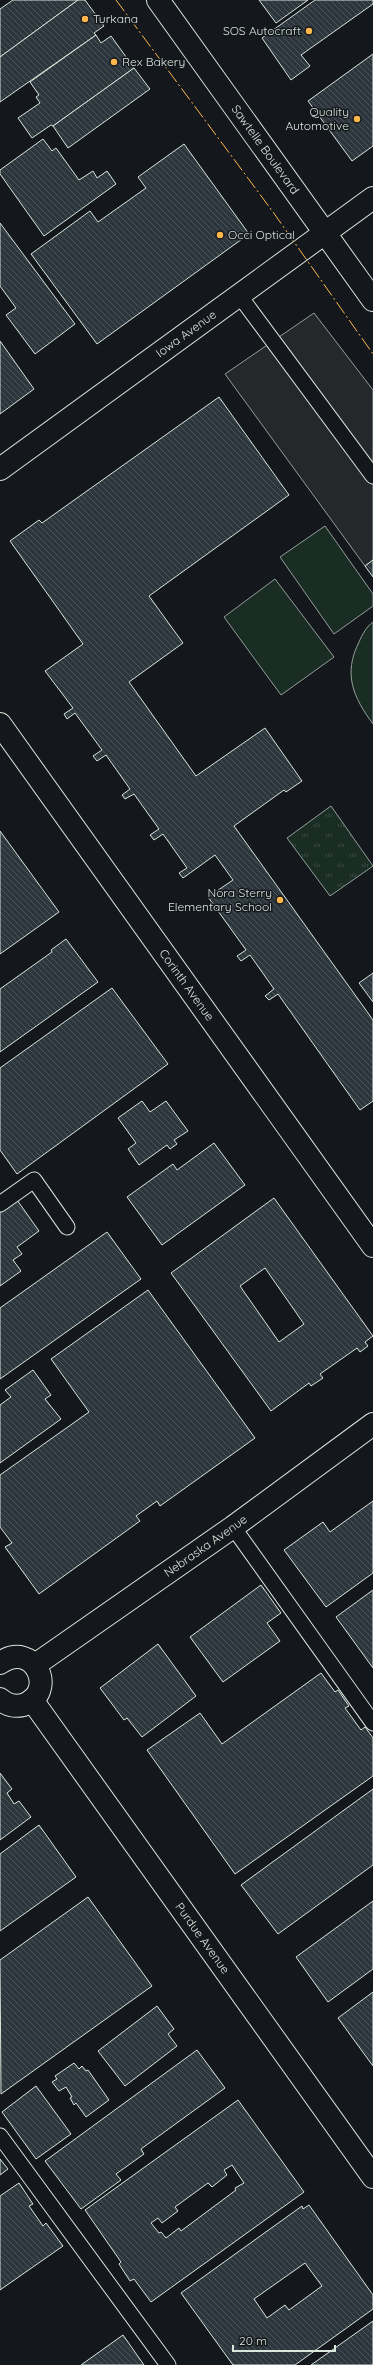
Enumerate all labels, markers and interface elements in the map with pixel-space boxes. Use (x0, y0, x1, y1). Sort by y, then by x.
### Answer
place label: Turkana (93, 11, 138, 26)
marker: Turkana (80, 14, 90, 24)
place label: SOS Autocraft (223, 23, 301, 38)
marker: SOS Autocraft (304, 26, 314, 36)
place label: Rex Bakery (122, 54, 185, 69)
marker: Rex Bakery (109, 57, 119, 67)
street label: Sawtelle Boulevard (229, 102, 303, 197)
place label: Quality Automotive (285, 104, 349, 133)
marker: Quality Automotive (352, 114, 362, 124)
place label: Occi Optical (228, 227, 295, 242)
marker: Occi Optical (215, 230, 225, 240)
street label: Iowa Avenue (153, 306, 219, 360)
place label: Nora Sterry Elementary School (168, 885, 272, 914)
marker: Nora Sterry Elementary School (275, 895, 285, 905)
street label: Corinth Avenue (156, 946, 218, 1024)
street label: Nebraska Avenue (161, 1511, 250, 1580)
street label: Purdue Avenue (172, 1900, 233, 1977)
scale bar (233, 2327, 335, 2353)
text: 20 m (239, 2333, 267, 2348)

